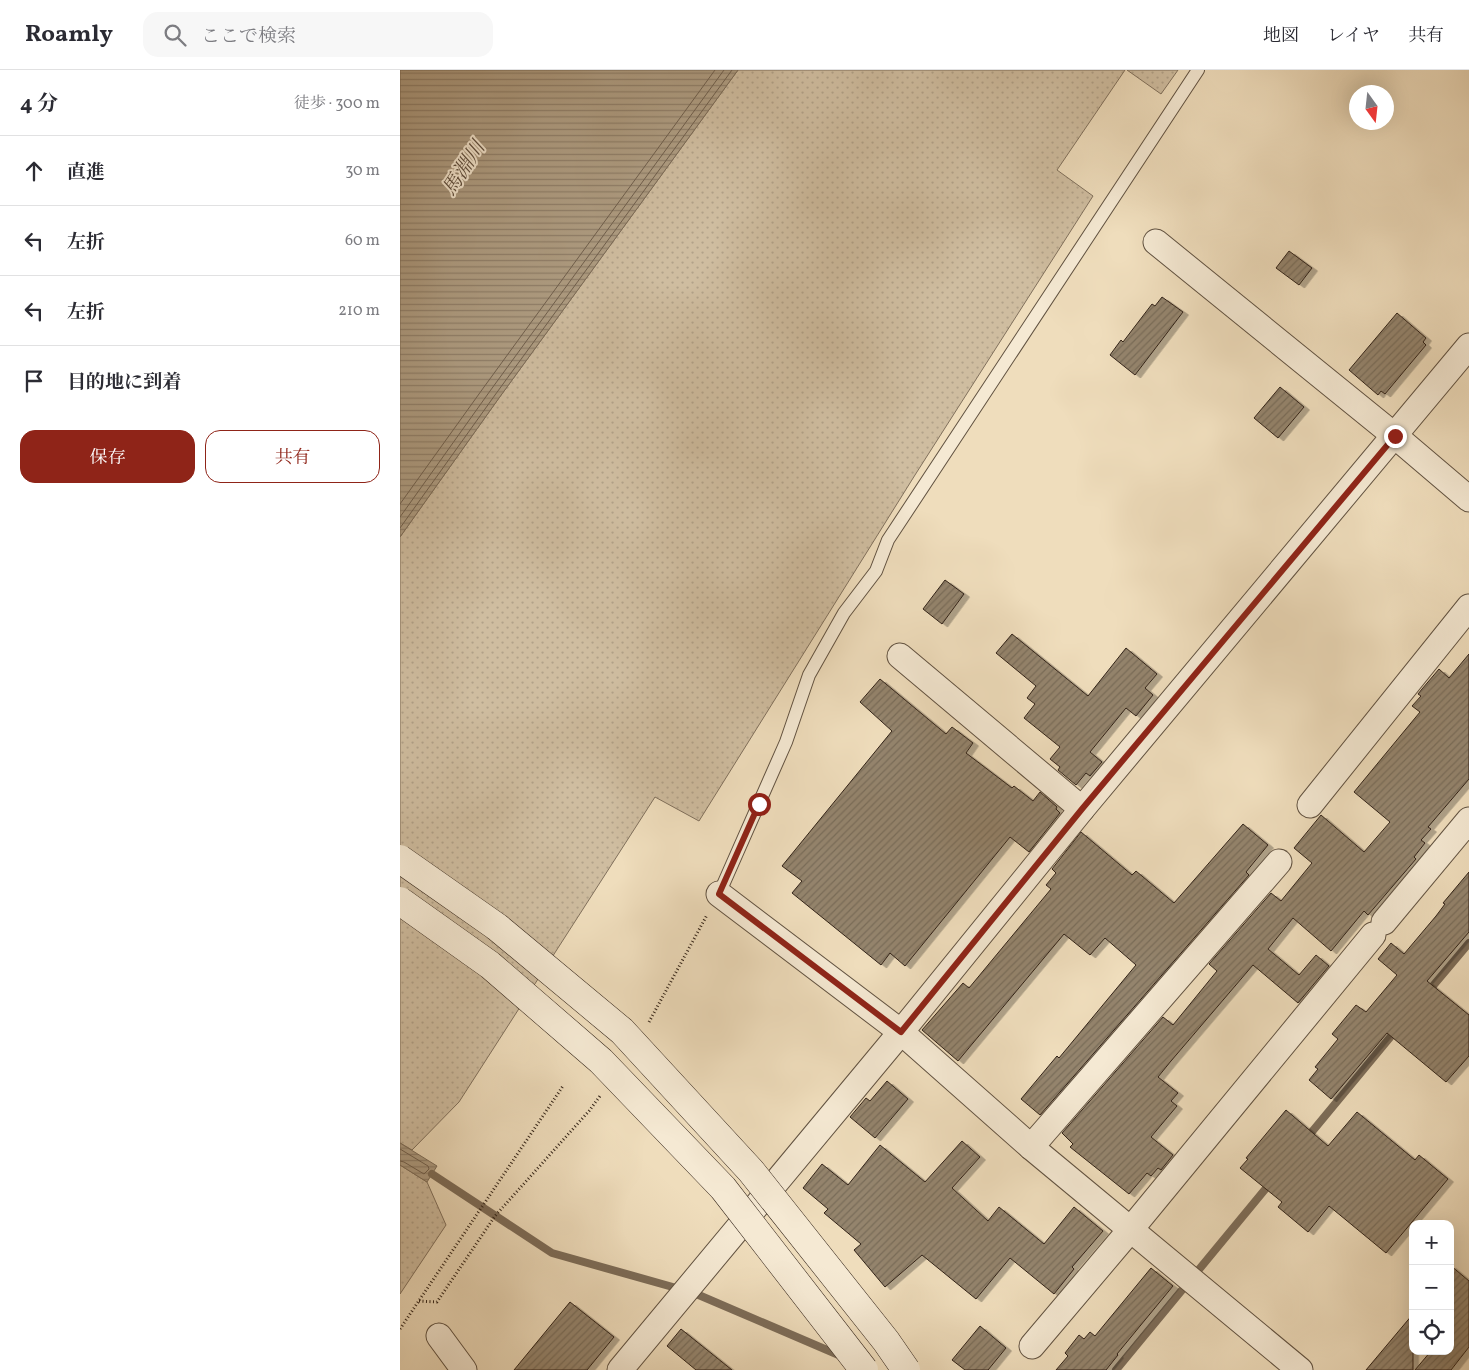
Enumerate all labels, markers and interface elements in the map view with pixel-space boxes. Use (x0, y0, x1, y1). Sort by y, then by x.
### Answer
search box (143, 12, 493, 57)
text: Roamly (25, 18, 113, 52)
icon: search (161, 21, 189, 49)
text: ここで検索 (201, 24, 296, 50)
text: 地図 (1263, 24, 1299, 49)
text: レイヤ (1327, 24, 1380, 49)
text: 共有 (1408, 24, 1444, 49)
north arrow (1349, 85, 1394, 130)
text: 4 分 (20, 90, 58, 119)
text: 徒歩 · 300 m (294, 93, 380, 115)
water label: 馬淵川 (437, 135, 494, 202)
icon: ahead (20, 157, 48, 185)
text: 直進 (67, 160, 105, 186)
text: 30 m (345, 160, 380, 182)
icon: left (20, 227, 48, 255)
text: 左折 (67, 230, 105, 256)
text: 60 m (345, 230, 380, 252)
icon: left (20, 297, 48, 325)
text: 左折 (67, 300, 105, 326)
text: 210 m (338, 300, 380, 322)
icon: arrive (20, 367, 48, 395)
text: 目的地に到着 (67, 370, 181, 396)
route end (1384, 425, 1407, 448)
button: 保存 (20, 430, 195, 483)
button: 共有 (205, 430, 380, 483)
route start (748, 793, 771, 816)
map controls (1409, 1220, 1454, 1355)
button: + (1409, 1220, 1454, 1265)
button: − (1409, 1265, 1454, 1310)
button: locate (1409, 1310, 1454, 1355)

